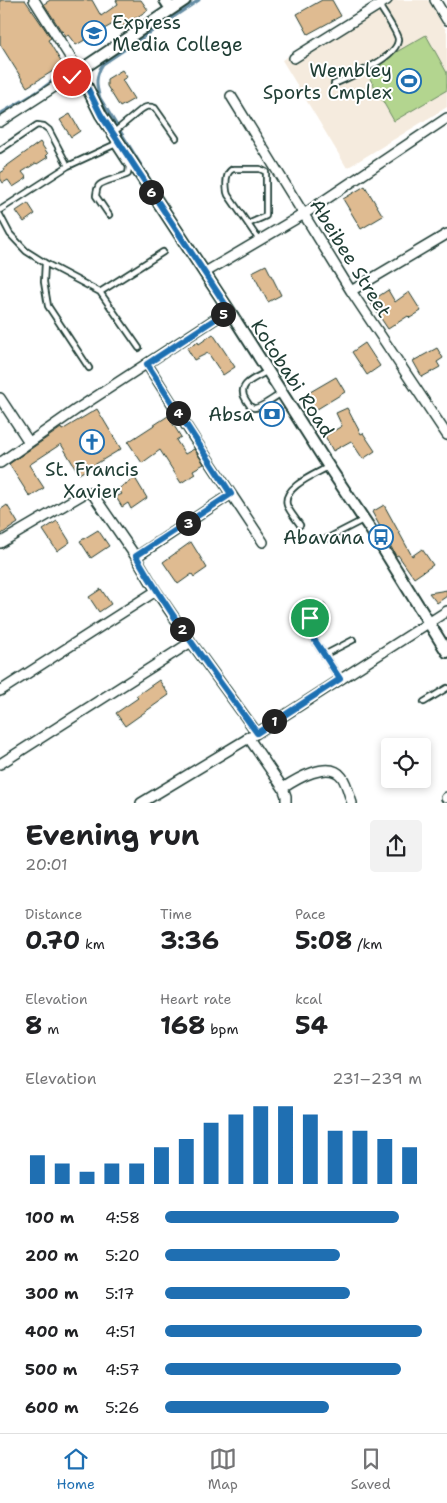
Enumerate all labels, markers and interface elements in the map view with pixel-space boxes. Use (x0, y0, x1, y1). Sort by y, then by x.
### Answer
place label: Express Media College (112, 10, 243, 57)
school or university icon: Express Media College (81, 20, 107, 46)
pin (51, 56, 93, 98)
place label: Wembley Sports Cmplex (263, 58, 392, 105)
icon: check (58, 63, 86, 91)
sports icon: Wembley Sports Cmplex (396, 68, 422, 94)
pin: 6 (138, 180, 164, 204)
text: 6 (147, 183, 156, 201)
street label: Abeibee Street (304, 194, 397, 322)
pin: 5 (210, 302, 236, 326)
text: 5 (219, 305, 228, 323)
street label: Kotobabi Road (245, 315, 340, 442)
pin: 4 (166, 400, 190, 426)
bank icon: Absa (259, 401, 285, 427)
place label: Absa (208, 402, 254, 427)
text: 4 (174, 404, 183, 422)
church icon: St. Francis Xavier (79, 429, 105, 455)
place label: St. Francis Xavier (45, 457, 139, 504)
pin: 3 (176, 510, 200, 536)
text: 3 (184, 514, 193, 532)
bus stop icon: Abavana (368, 524, 394, 550)
place label: Abavana (283, 525, 364, 550)
pin (289, 597, 331, 639)
icon: arrive (296, 604, 324, 632)
pin: 2 (170, 616, 194, 642)
text: 2 (178, 620, 187, 638)
pin: 1 (262, 708, 286, 734)
text: 1 (271, 712, 278, 730)
map controls (381, 738, 431, 788)
button: locate (381, 738, 431, 788)
text: Evening run (25, 816, 200, 854)
button: share (370, 820, 422, 872)
text: 20:01 (25, 854, 68, 875)
text: Distance (25, 905, 82, 923)
text: Time (160, 905, 192, 923)
text: Pace (295, 905, 326, 923)
text: 0.70 (25, 923, 80, 957)
text: 3:36 (160, 923, 219, 957)
text: 5:08 (295, 923, 352, 957)
text: km (80, 935, 105, 953)
text: /km (352, 935, 382, 953)
text: Elevation (25, 990, 88, 1008)
text: Heart rate (160, 990, 231, 1008)
text: kcal (295, 990, 322, 1008)
text: 8 (25, 1008, 43, 1042)
text: 168 (160, 1008, 206, 1042)
text: 54 (295, 1008, 328, 1042)
text: m (43, 1020, 59, 1038)
text: bpm (206, 1020, 239, 1038)
text: Elevation (25, 1068, 97, 1089)
text: 231–239 m (332, 1068, 422, 1089)
text: 100 m (25, 1207, 74, 1228)
text: 4:58 (105, 1207, 140, 1228)
text: 200 m (25, 1245, 78, 1266)
text: 5:20 (105, 1245, 140, 1266)
text: 300 m (25, 1283, 79, 1304)
text: 5:17 (105, 1283, 135, 1304)
text: 400 m (25, 1321, 79, 1342)
text: 4:51 (105, 1321, 135, 1342)
text: 500 m (25, 1359, 77, 1380)
text: 4:57 (105, 1359, 140, 1380)
text: 600 m (25, 1397, 79, 1418)
text: 5:26 (105, 1397, 139, 1418)
tab: Home (56, 1445, 95, 1493)
tab: Map (208, 1445, 238, 1493)
tab: Saved (351, 1445, 391, 1493)

